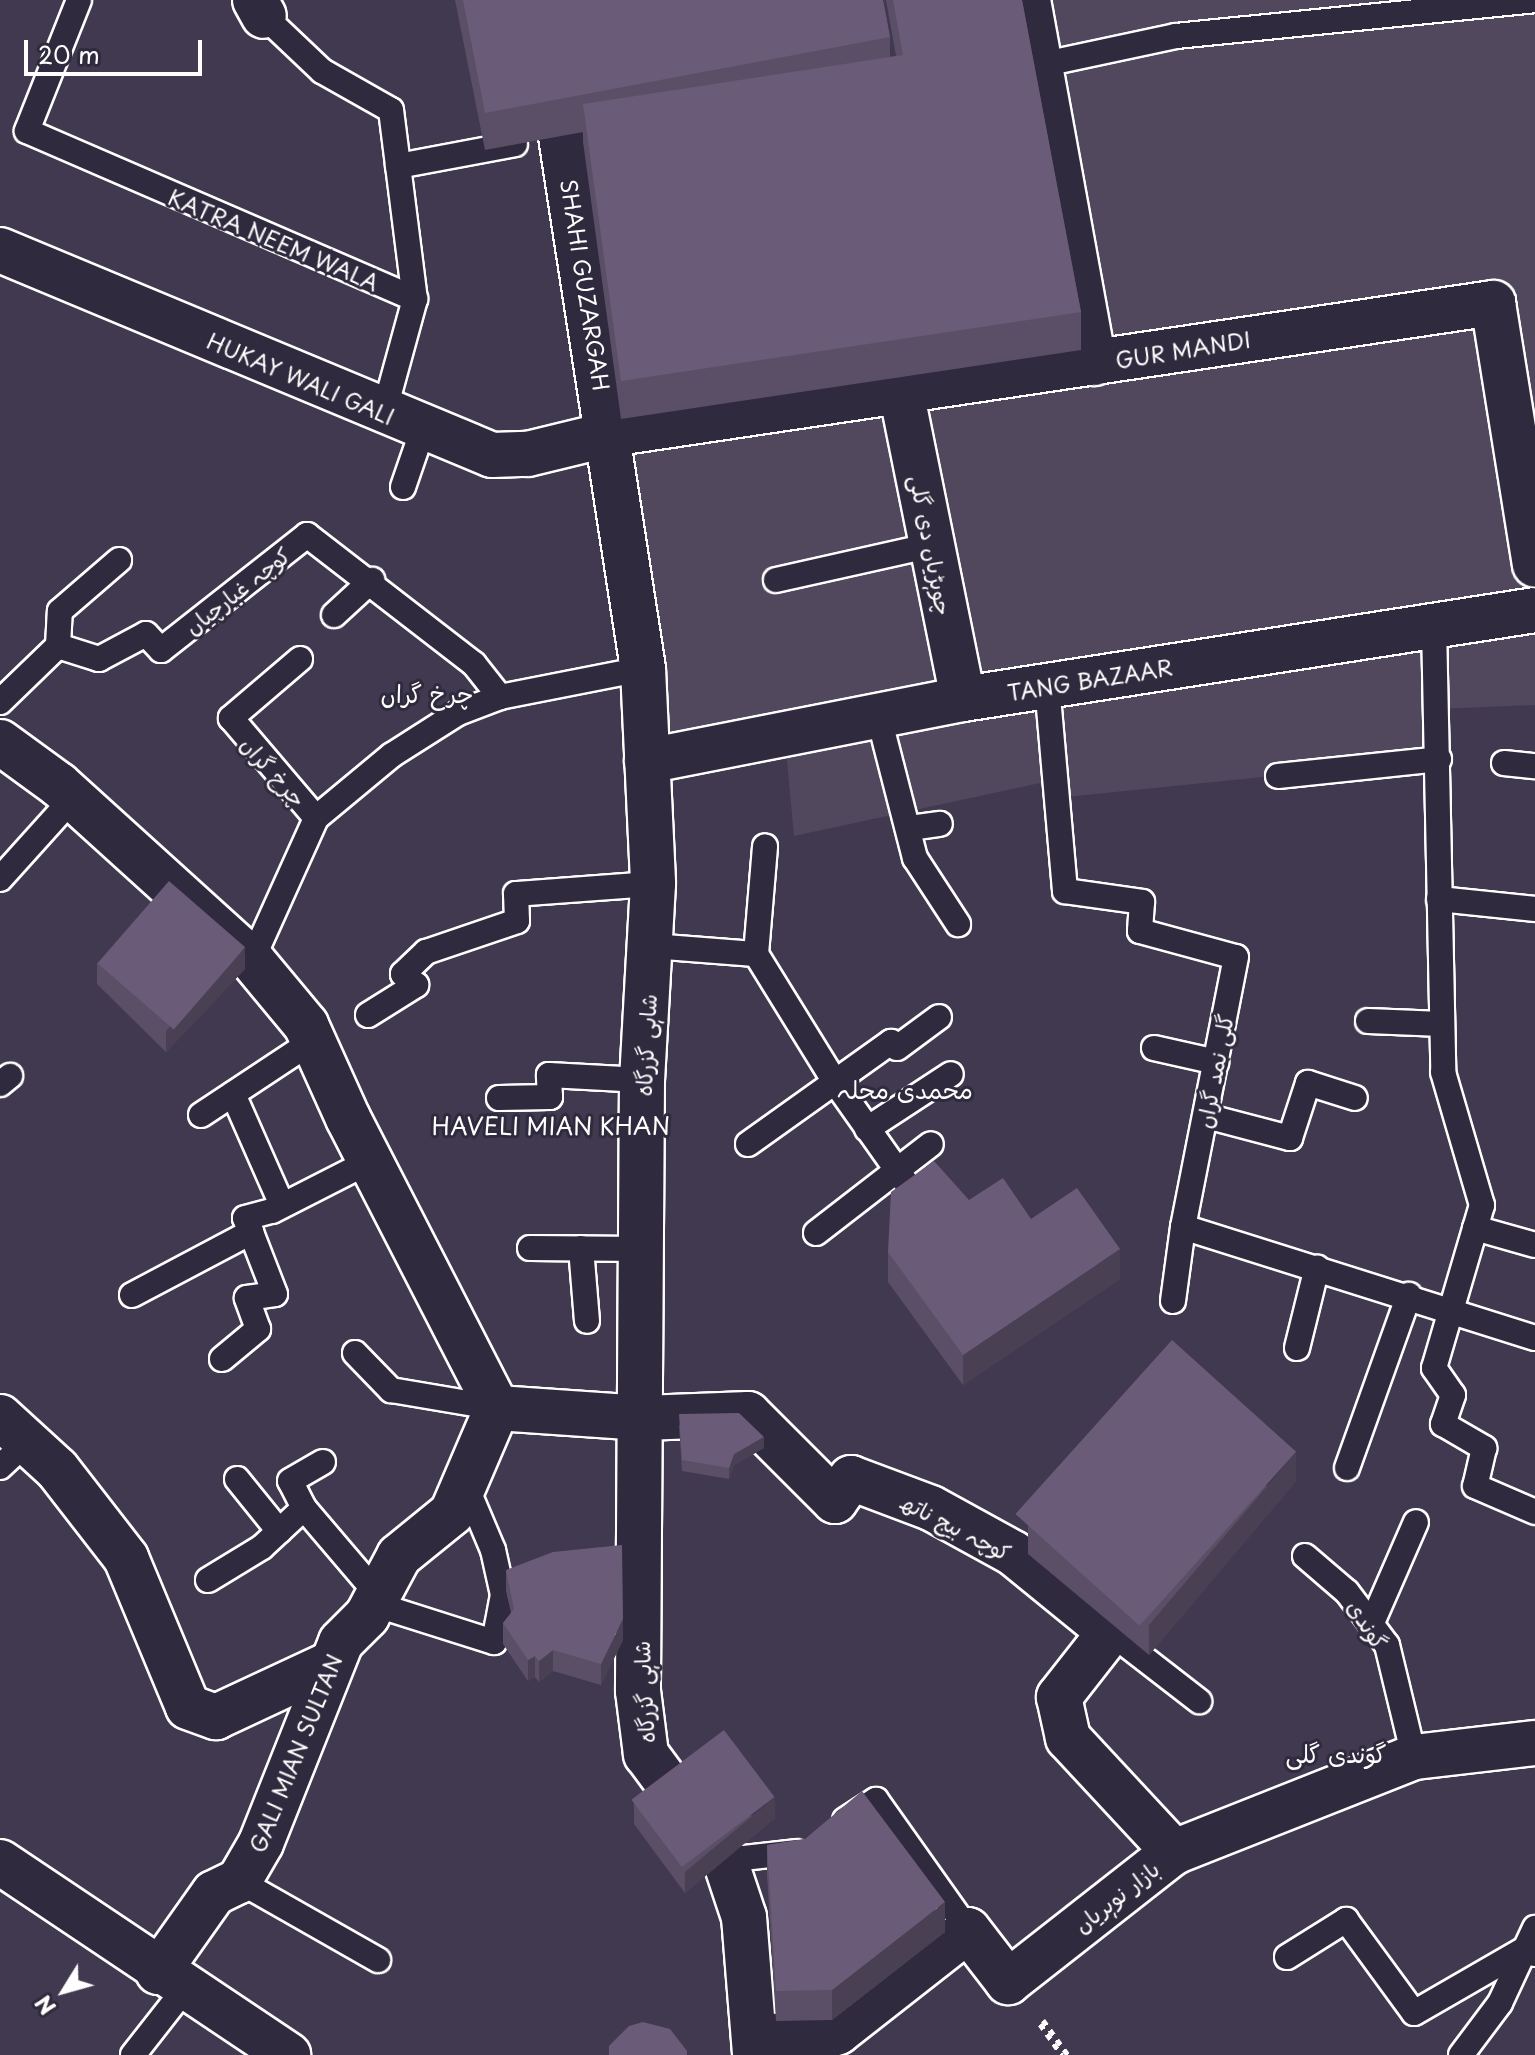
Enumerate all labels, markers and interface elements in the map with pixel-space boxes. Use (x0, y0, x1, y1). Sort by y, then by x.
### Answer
scale bar (28, 24, 206, 74)
text: 20 m (38, 36, 100, 72)
street label: SHAHI GUZARGAH (556, 179, 616, 391)
street label: KATRA NEEM WALA (164, 182, 384, 296)
street label: GUR MANDI (1113, 325, 1253, 373)
street label: HUKAY WALI GALI (202, 326, 400, 430)
street label: چوہڑیاں دی گلی (905, 473, 959, 617)
street label: کوچہ غبارچیاں (179, 541, 295, 639)
street label: TANG BAZAAR (1005, 653, 1175, 705)
district label: چرخ گراں (381, 680, 473, 708)
street label: چرخ گراں (236, 731, 312, 811)
street label: شاہی گزرگاہ (629, 993, 661, 1097)
street label: گلی نمد گراں (1190, 1012, 1238, 1130)
district label: محمدی محلہ (837, 1076, 973, 1104)
district label: HAVELI MIAN KHAN (415, 1112, 687, 1140)
street label: کوچہ بیج ناتھ (896, 1487, 1016, 1565)
street label: گوندی (1342, 1594, 1394, 1654)
street label: شاہی گزرگاہ (627, 1640, 659, 1744)
street label: GALI MIAN SULTAN (243, 1649, 347, 1857)
district label: گوندی گلی (1286, 1740, 1386, 1768)
street label: بازار نوہریاں (1068, 1855, 1164, 1937)
north arrow (24, 1951, 104, 2031)
text: N (26, 1989, 63, 2023)

